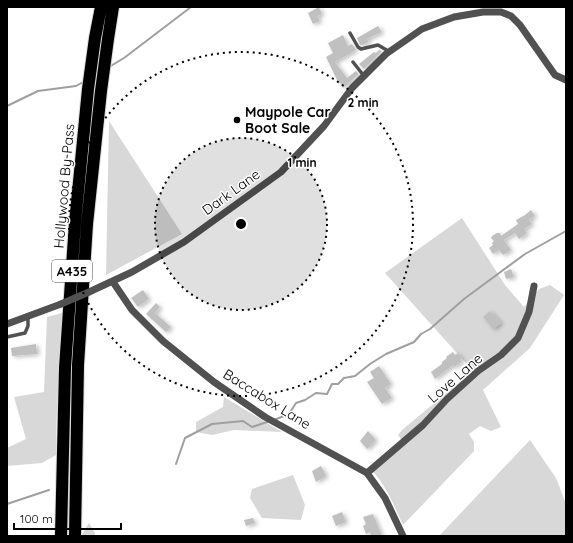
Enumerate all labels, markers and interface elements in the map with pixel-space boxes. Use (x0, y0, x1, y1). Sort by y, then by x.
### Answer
text: 2 min (347, 95, 379, 110)
place label: Maypole Car Boot Sale (245, 103, 330, 137)
marker: Maypole Car Boot Sale (232, 115, 242, 125)
street label: Hollywood By-Pass (50, 123, 78, 249)
text: 1 min (287, 155, 317, 170)
street label: Dark Lane (199, 165, 264, 219)
centre of rings (234, 217, 248, 231)
road number: A435 (52, 260, 92, 282)
street label: Love Lane (424, 349, 486, 407)
street label: Baccabox Lane (220, 365, 314, 433)
scale bar (14, 505, 121, 531)
text: 100 m (20, 511, 53, 526)

